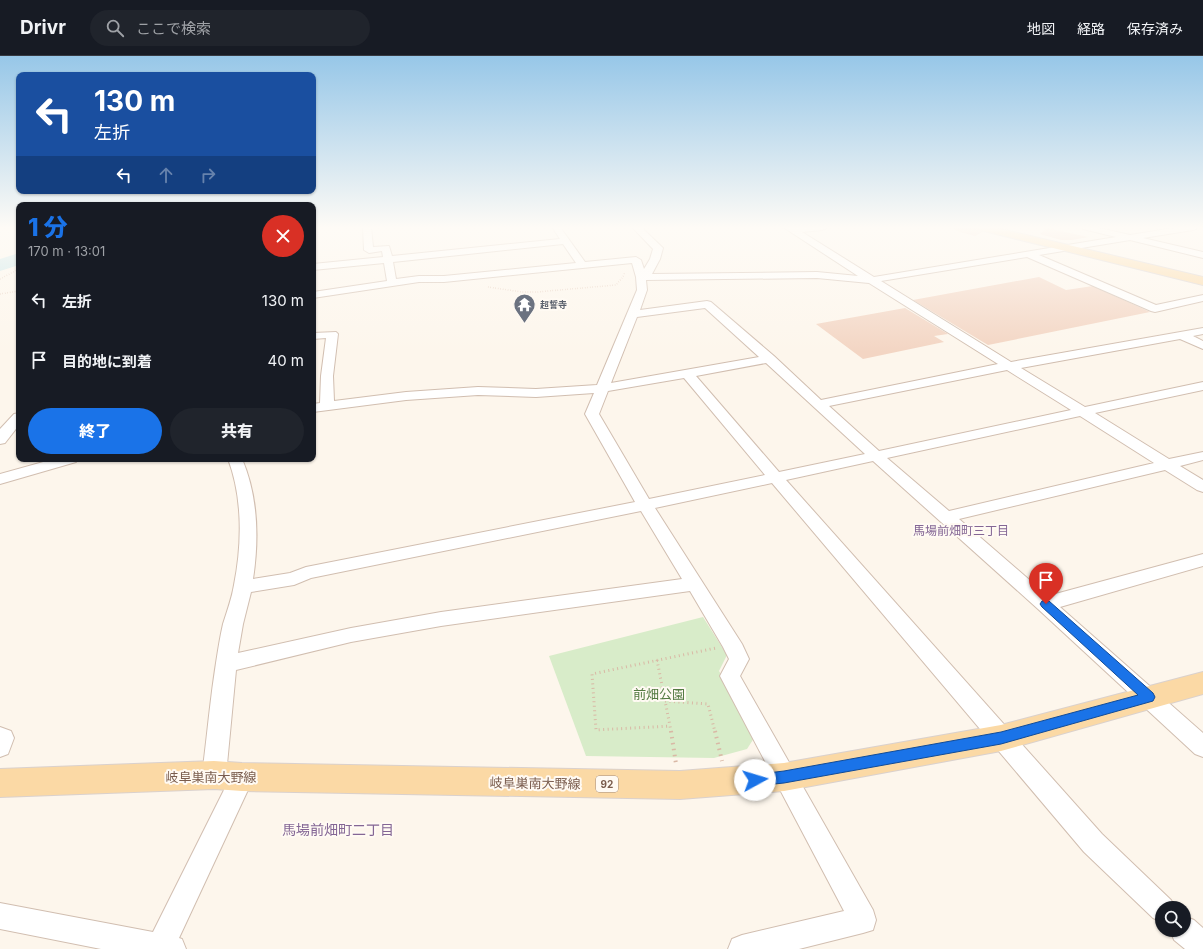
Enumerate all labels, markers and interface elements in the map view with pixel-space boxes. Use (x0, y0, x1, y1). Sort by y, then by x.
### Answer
search box (90, 10, 370, 46)
text: Drivr (20, 16, 66, 39)
icon: search (104, 17, 126, 39)
text: ここで検索 (136, 19, 211, 38)
text: 地図 (1027, 20, 1055, 37)
text: 経路 (1077, 20, 1105, 37)
text: 保存済み (1127, 20, 1183, 37)
text: 130 m (94, 84, 175, 118)
icon: left (28, 88, 80, 140)
text: 左折 (94, 122, 130, 143)
icon: left (113, 164, 135, 186)
icon: ahead (155, 164, 177, 186)
icon: right (197, 164, 219, 186)
text: 1 分 (28, 213, 68, 242)
button: close (262, 215, 304, 257)
text: 170 m · 13:01 (28, 243, 105, 259)
icon: left (28, 289, 50, 311)
text: 130 m (262, 291, 304, 310)
temple icon: 超誓寺 (512, 291, 538, 324)
text: 左折 (62, 292, 92, 311)
place label: 超誓寺 (540, 299, 567, 310)
icon: arrive (28, 349, 50, 371)
text: 40 m (267, 351, 304, 370)
text: 目的地に到着 (62, 352, 152, 371)
button: 終了 (28, 408, 162, 454)
button: 共有 (170, 408, 304, 454)
district label: 馬場前畑町三丁目 (913, 523, 1009, 538)
pin (1029, 563, 1063, 604)
icon: arrive (1035, 569, 1057, 591)
park label: 前畑公園 (633, 686, 685, 702)
position arrow (734, 759, 776, 801)
street label: 岐阜巣南大野線 (165, 769, 257, 785)
street label: 岐阜巣南大野線 (489, 774, 581, 792)
road number: 92 (596, 776, 618, 792)
district label: 馬場前畑町二丁目 (282, 821, 394, 838)
map controls (1155, 901, 1191, 937)
button: search (1155, 901, 1191, 937)

